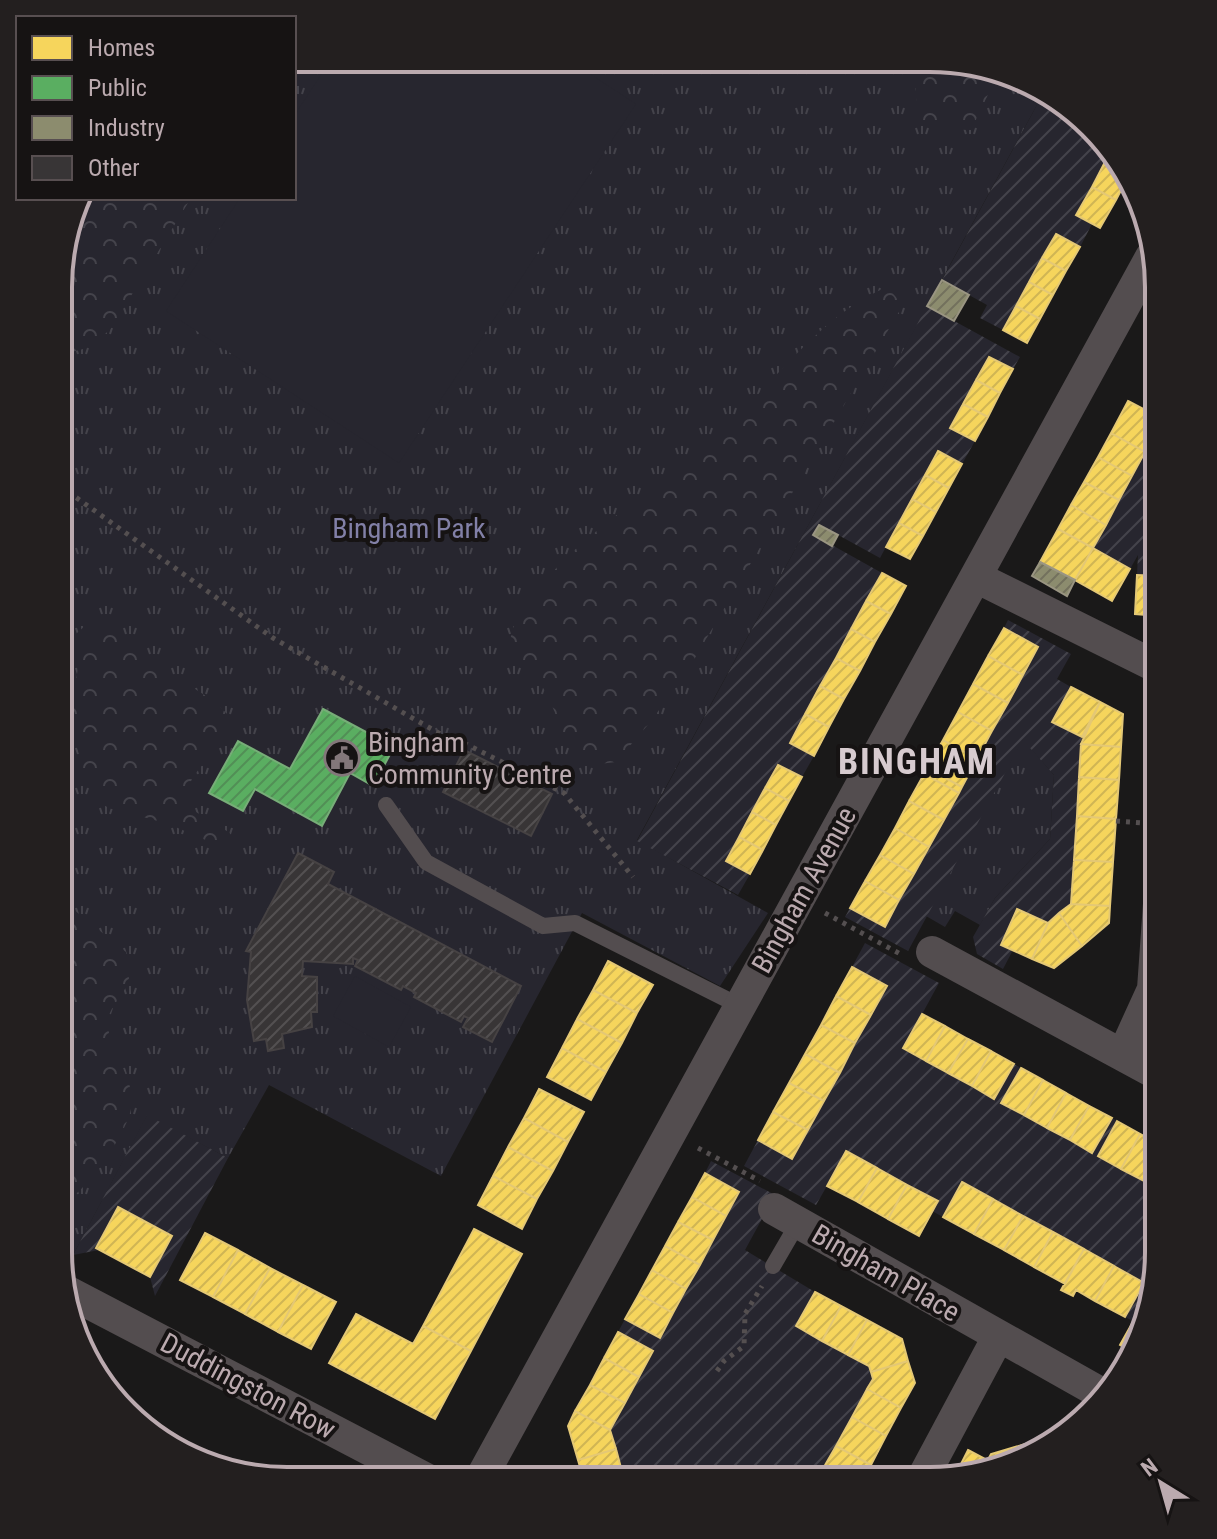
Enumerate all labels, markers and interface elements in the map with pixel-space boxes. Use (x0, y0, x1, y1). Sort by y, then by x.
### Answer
legend (16, 16, 296, 200)
text: Homes (88, 34, 155, 62)
text: Public (88, 74, 147, 102)
text: Industry (88, 114, 165, 142)
text: Other (88, 154, 140, 182)
park label: Bingham Park (332, 512, 486, 545)
place label: Bingham Community Centre (368, 726, 572, 791)
public building icon: Bingham Community Centre (323, 739, 361, 777)
district label: BINGHAM (838, 741, 996, 783)
street label: Bingham Avenue (745, 801, 863, 979)
street label: Bingham Place (806, 1217, 966, 1329)
street label: Duddingston Row (155, 1326, 341, 1446)
north arrow (1121, 1443, 1201, 1523)
text: N (1136, 1453, 1162, 1481)

